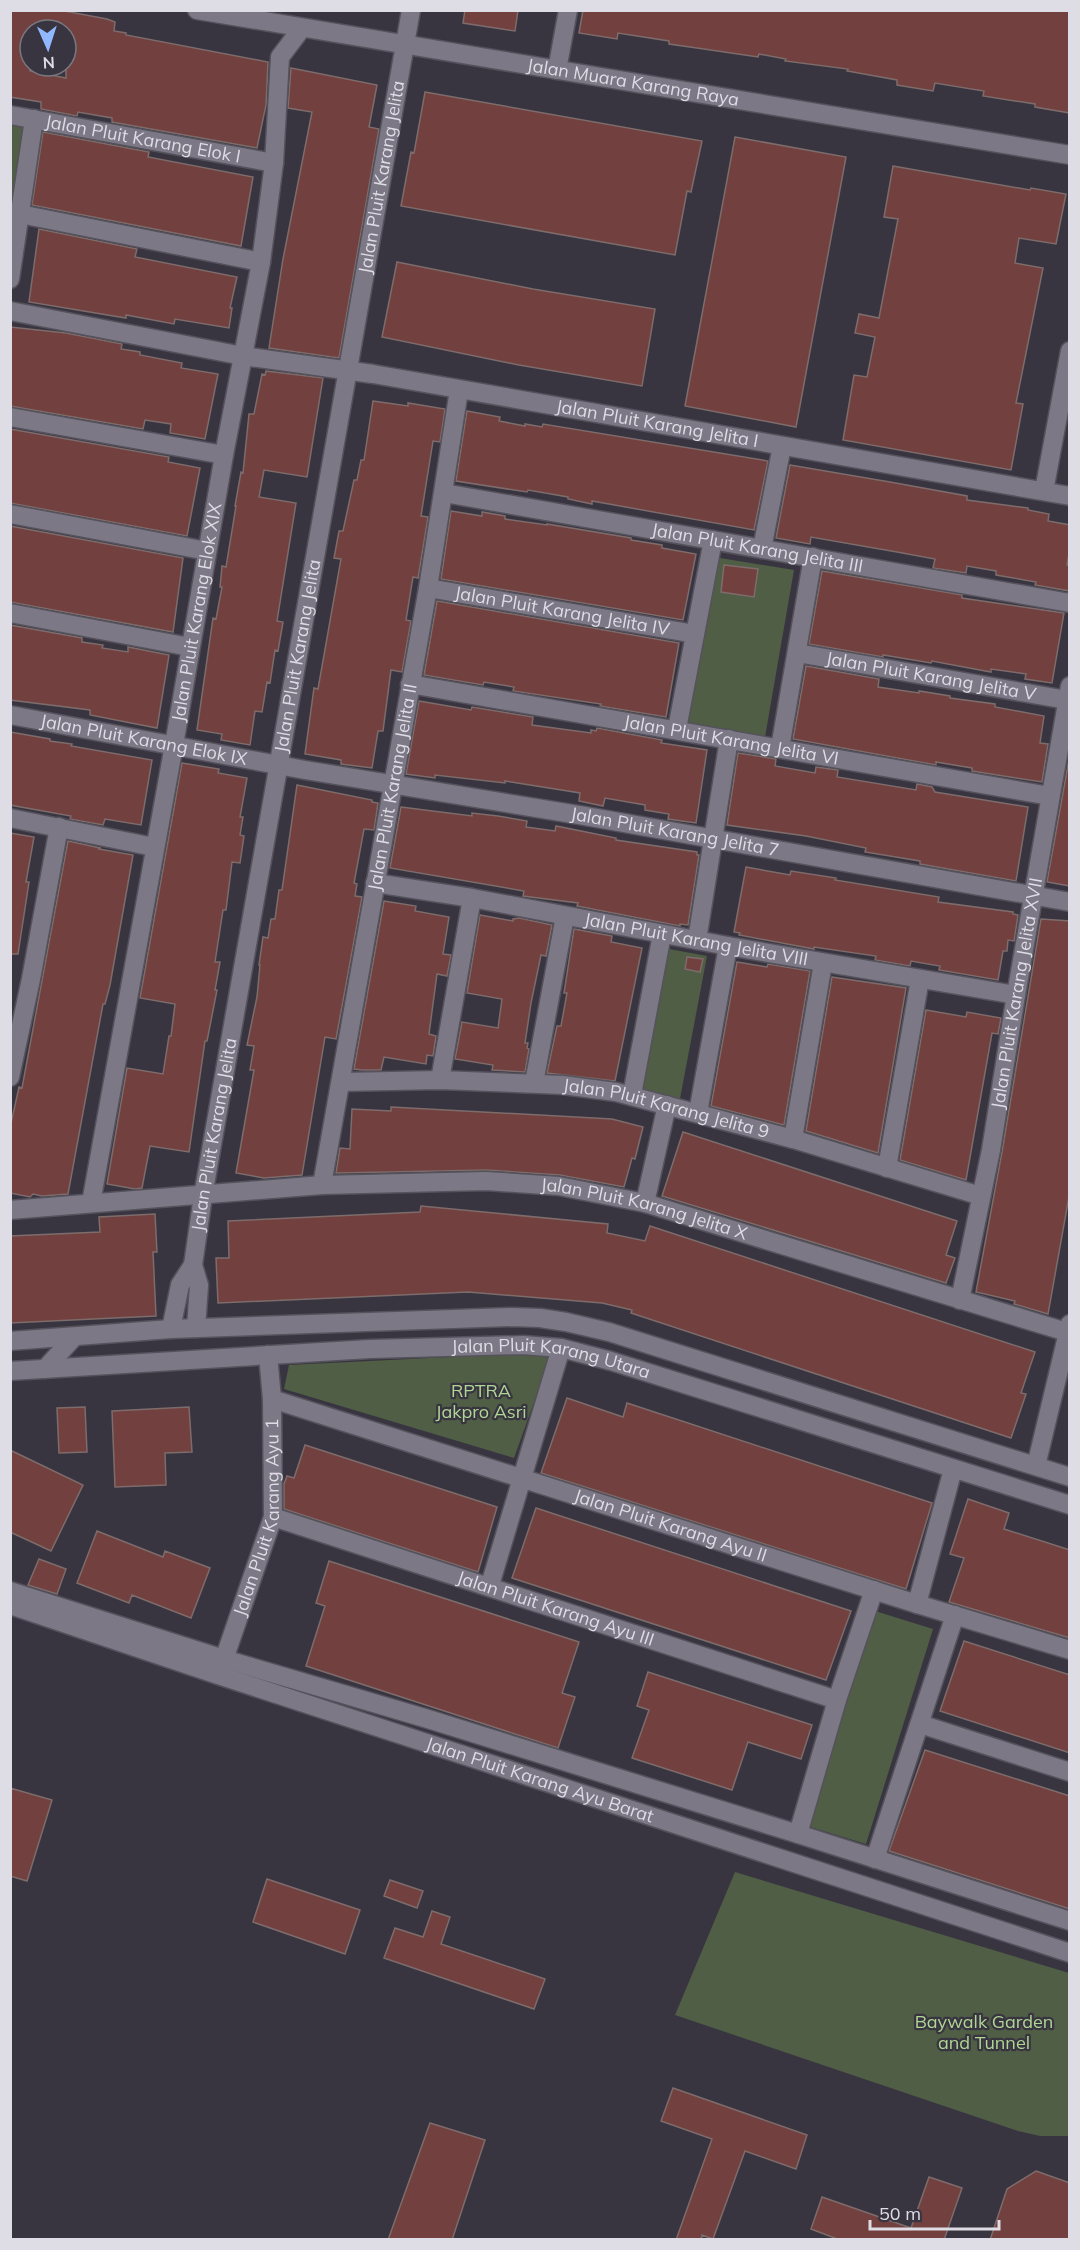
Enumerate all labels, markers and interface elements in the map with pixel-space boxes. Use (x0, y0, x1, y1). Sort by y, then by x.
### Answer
north arrow (18, 18, 78, 78)
text: N (42, 53, 55, 73)
street label: Jalan Muara Karang Raya (525, 53, 741, 111)
street label: Jalan Pluit Karang Jelita (353, 79, 409, 276)
street label: Jalan Pluit Karang Elok I (43, 110, 243, 168)
street label: Jalan Pluit Karang Jelita I (554, 394, 760, 452)
street label: Jalan Pluit Karang Elok XIX (166, 501, 227, 724)
street label: Jalan Pluit Karang Jelita III (650, 518, 865, 577)
street label: Jalan Pluit Karang Jelita (269, 557, 325, 754)
street label: Jalan Pluit Karang Jelita IV (453, 581, 672, 640)
street label: Jalan Pluit Karang Jelita V (824, 646, 1038, 706)
street label: Jalan Pluit Karang Jelita II (362, 682, 422, 893)
street label: Jalan Pluit Karang Elok IX (38, 709, 249, 770)
street label: Jalan Pluit Karang Jelita VI (622, 710, 840, 770)
street label: Jalan Pluit Karang Jelita 7 (569, 802, 781, 861)
street label: Jalan Pluit Karang Jelita XVII (986, 876, 1047, 1110)
street label: Jalan Pluit Karang Jelita VIII (582, 907, 810, 970)
street label: Jalan Pluit Karang Jelita (186, 1036, 242, 1233)
street label: Jalan Pluit Karang Jelita 9 (562, 1073, 772, 1143)
street label: Jalan Pluit Karang Jelita X (540, 1173, 750, 1245)
street label: Jalan Pluit Karang Utara (451, 1333, 653, 1384)
park label: RPTRA Jakpro Asri (435, 1379, 527, 1423)
street label: Jalan Pluit Karang Ayu 1 (228, 1418, 284, 1619)
street label: Jalan Pluit Karang Ayu II (571, 1484, 770, 1567)
street label: Jalan Pluit Karang Ayu III (454, 1565, 657, 1651)
street label: Jalan Pluit Karang Ayu Barat (423, 1732, 657, 1827)
park label: Baywalk Garden and Tunnel (915, 2010, 1053, 2054)
scale bar (870, 2193, 999, 2231)
text: 50 m (879, 2202, 921, 2225)

